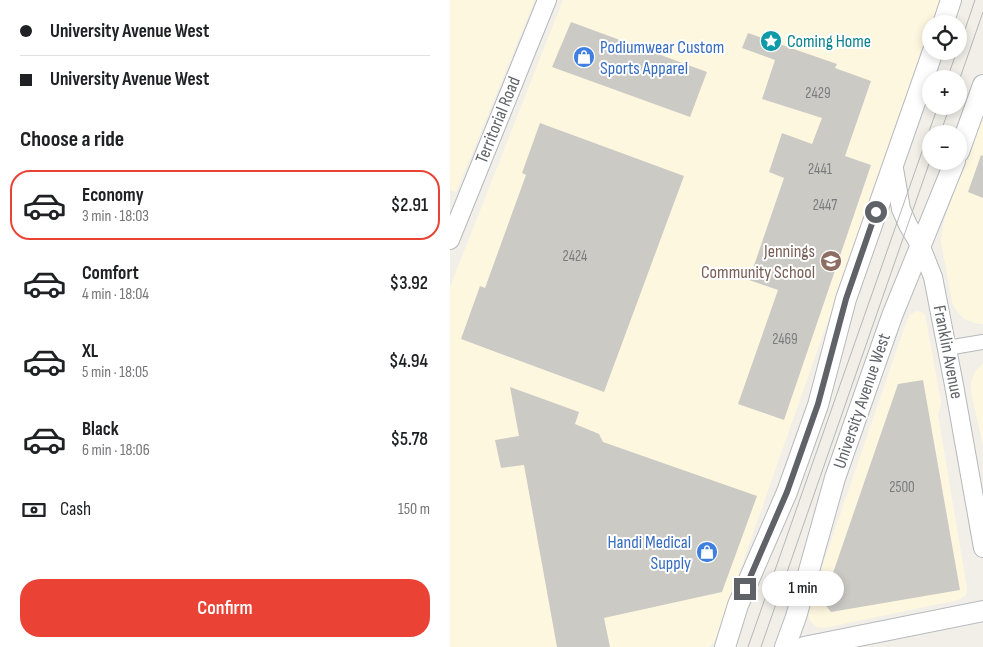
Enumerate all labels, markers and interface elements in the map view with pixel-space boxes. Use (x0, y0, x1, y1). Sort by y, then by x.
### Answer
map controls (922, 15, 967, 170)
button: locate (922, 15, 967, 60)
text: University Avenue West (50, 20, 209, 43)
place icon: Coming Home (759, 29, 783, 53)
place label: Coming Home (787, 31, 871, 52)
place label: Podiumwear Custom Sports Apparel (600, 37, 724, 79)
shop icon: Podiumwear Custom Sports Apparel (572, 45, 596, 69)
text: University Avenue West (50, 68, 209, 91)
button: + (922, 70, 967, 115)
street label: Territorial Road (471, 74, 525, 166)
house number: 2429 (805, 84, 831, 103)
button: − (922, 125, 967, 170)
text: Choose a ride (20, 126, 124, 153)
house number: 2441 (808, 160, 833, 179)
icon: car (22, 183, 67, 228)
text: Economy (82, 184, 144, 207)
text: $2.91 (391, 194, 428, 217)
house number: 2447 (813, 196, 837, 215)
route start (865, 201, 887, 223)
text: 3 min · 18:03 (82, 207, 149, 226)
place label: Jennings Community School (701, 241, 815, 283)
house number: 2424 (563, 247, 587, 266)
school or university icon: Jennings Community School (819, 249, 843, 273)
icon: car (22, 261, 67, 306)
text: Comfort (82, 262, 139, 285)
text: $3.92 (390, 272, 428, 295)
text: 4 min · 18:04 (82, 285, 149, 304)
street label: Franklin Avenue (929, 303, 967, 401)
house number: 2469 (772, 330, 798, 349)
street label: University Avenue West (829, 330, 895, 471)
icon: car (22, 339, 67, 384)
text: XL (82, 340, 98, 363)
text: $4.94 (389, 350, 428, 373)
text: 5 min · 18:05 (82, 363, 149, 382)
icon: car (22, 417, 67, 462)
text: Black (82, 418, 119, 441)
text: $5.78 (390, 428, 428, 451)
text: 6 min · 18:06 (82, 441, 150, 460)
house number: 2500 (889, 478, 915, 497)
icon: cash (20, 496, 48, 524)
text: Cash (60, 498, 91, 521)
text: 150 m (398, 500, 430, 519)
place label: Handi Medical Supply (607, 532, 691, 574)
shop icon: Handi Medical Supply (695, 540, 719, 564)
callout: 1 min (762, 572, 845, 606)
route end (734, 578, 756, 600)
button: Confirm (20, 579, 430, 637)
text: 1 min (788, 579, 818, 598)

